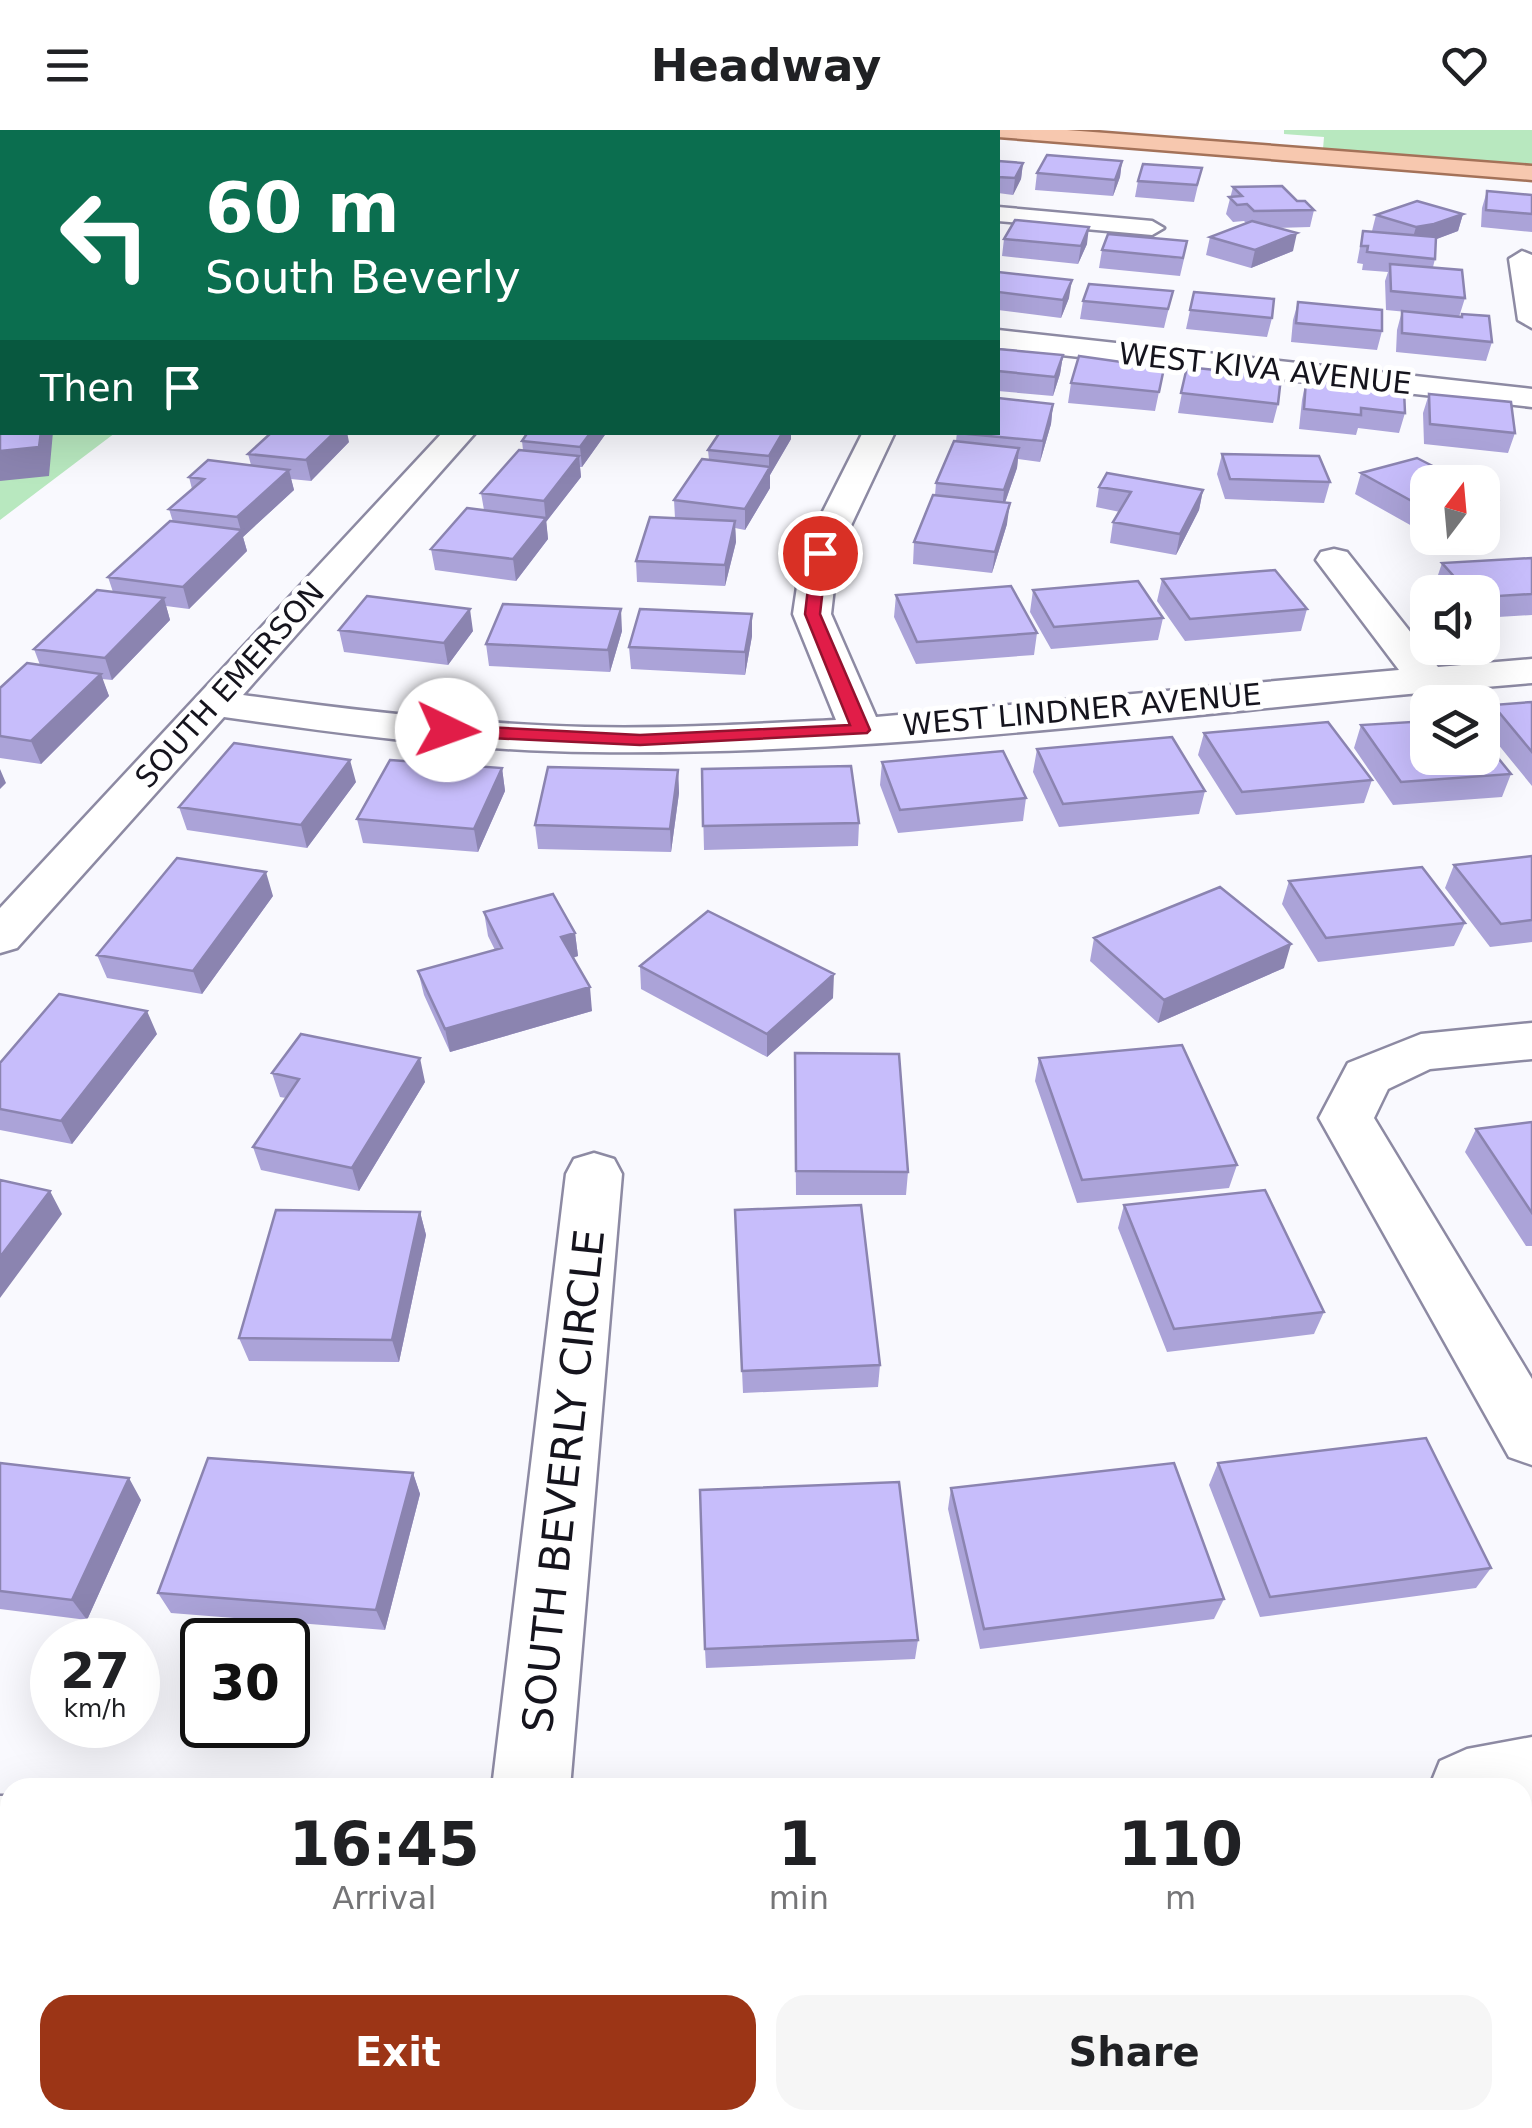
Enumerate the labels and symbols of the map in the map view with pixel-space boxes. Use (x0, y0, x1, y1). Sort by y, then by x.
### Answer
street label: WEST KIVA AVENUE (1117, 336, 1413, 401)
north arrow (1410, 465, 1500, 555)
pin (778, 511, 863, 596)
street label: SOUTH EMERSON (128, 575, 331, 795)
street label: WEST LINDNER AVENUE (901, 676, 1263, 743)
position arrow (395, 678, 499, 782)
street label: SOUTH BEVERLY CIRCLE (513, 1227, 614, 1735)
speed limit sign: 30 (180, 1618, 310, 1748)

